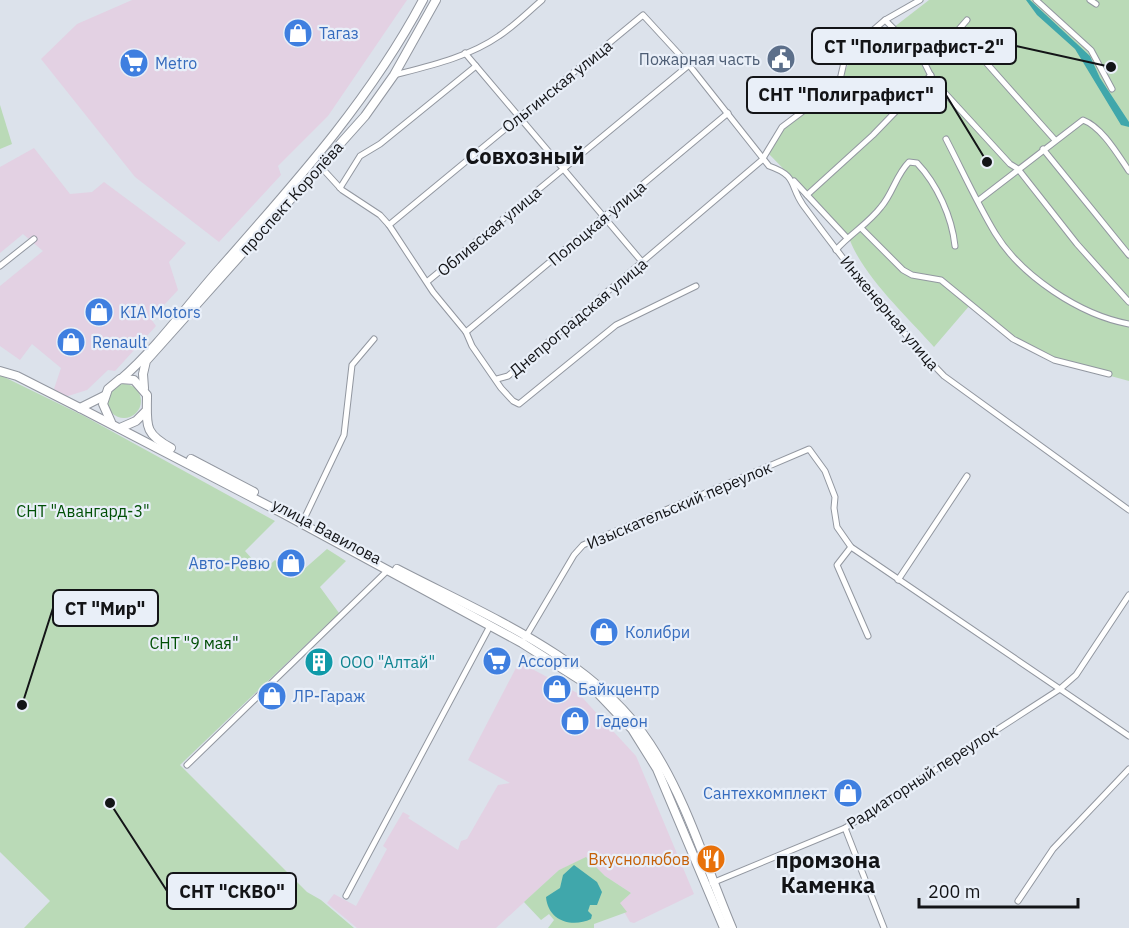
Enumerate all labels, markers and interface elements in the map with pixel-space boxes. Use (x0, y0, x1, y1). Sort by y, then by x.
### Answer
shop icon: Тагаз (282, 17, 314, 49)
place label: Тагаз (319, 23, 359, 43)
callout: СТ "Полиграфист-2" (812, 28, 1016, 64)
street label: Ольгинская улица (498, 35, 617, 137)
text: СТ "Полиграфист-2" (824, 35, 1004, 58)
public building icon: Пожарная часть (765, 43, 797, 75)
supermarket icon: Metro (118, 47, 150, 79)
place label: Пожарная часть (639, 49, 760, 69)
place label: Metro (155, 53, 197, 73)
callout: СНТ "Полиграфист" (747, 77, 946, 113)
text: СНТ "Полиграфист" (758, 83, 934, 106)
street label: проспект Королёва (235, 137, 348, 259)
district label: Совхозный (465, 141, 585, 170)
street label: Полоцкая улица (544, 176, 650, 270)
street label: Обливская улица (433, 181, 545, 280)
street label: Инженерная улица (836, 252, 944, 375)
street label: Днепроградская улица (505, 253, 651, 381)
shop icon: KIA Motors (83, 296, 115, 328)
place label: KIA Motors (120, 302, 201, 322)
shop icon: Renault (55, 326, 87, 358)
place label: Renault (92, 332, 147, 352)
street label: Изыскательский переулок (583, 457, 775, 553)
street label: улица Вавилова (269, 494, 385, 568)
park label: СНТ "Авангард-3" (16, 501, 150, 521)
shop icon: Авто-Ревю (275, 547, 307, 579)
place label: Авто-Ревю (189, 553, 270, 573)
callout: СТ "Мир" (53, 590, 158, 626)
text: СТ "Мир" (65, 597, 145, 620)
shop icon: Колибри (588, 616, 620, 648)
place label: Колибри (625, 622, 690, 642)
park label: СНТ "9 мая" (149, 633, 239, 653)
supermarket icon: Ассорти (481, 645, 513, 677)
building icon: ООО "Алтай" (303, 646, 335, 678)
place label: Ассорти (518, 651, 579, 671)
place label: ООО "Алтай" (340, 652, 435, 672)
shop icon: Байкцентр (541, 673, 573, 705)
place label: Байкцентр (578, 679, 660, 699)
shop icon: ЛР-Гараж (256, 680, 288, 712)
place label: ЛР-Гараж (293, 686, 365, 706)
shop icon: Гедеон (559, 705, 591, 737)
place label: Гедеон (596, 711, 648, 731)
street label: Радиаторный переулок (843, 721, 1001, 833)
shop icon: Сантехкомплект (832, 777, 864, 809)
place label: Сантехкомплект (703, 783, 827, 803)
restaurant icon: Вкуснолюбов (695, 843, 727, 875)
district label: промзона Каменка (776, 845, 880, 899)
place label: Вкуснолюбов (588, 849, 690, 869)
scale bar (919, 871, 1078, 909)
callout: СНТ "СКВО" (167, 873, 296, 909)
text: СНТ "СКВО" (179, 880, 285, 903)
text: 200 m (928, 880, 980, 903)

